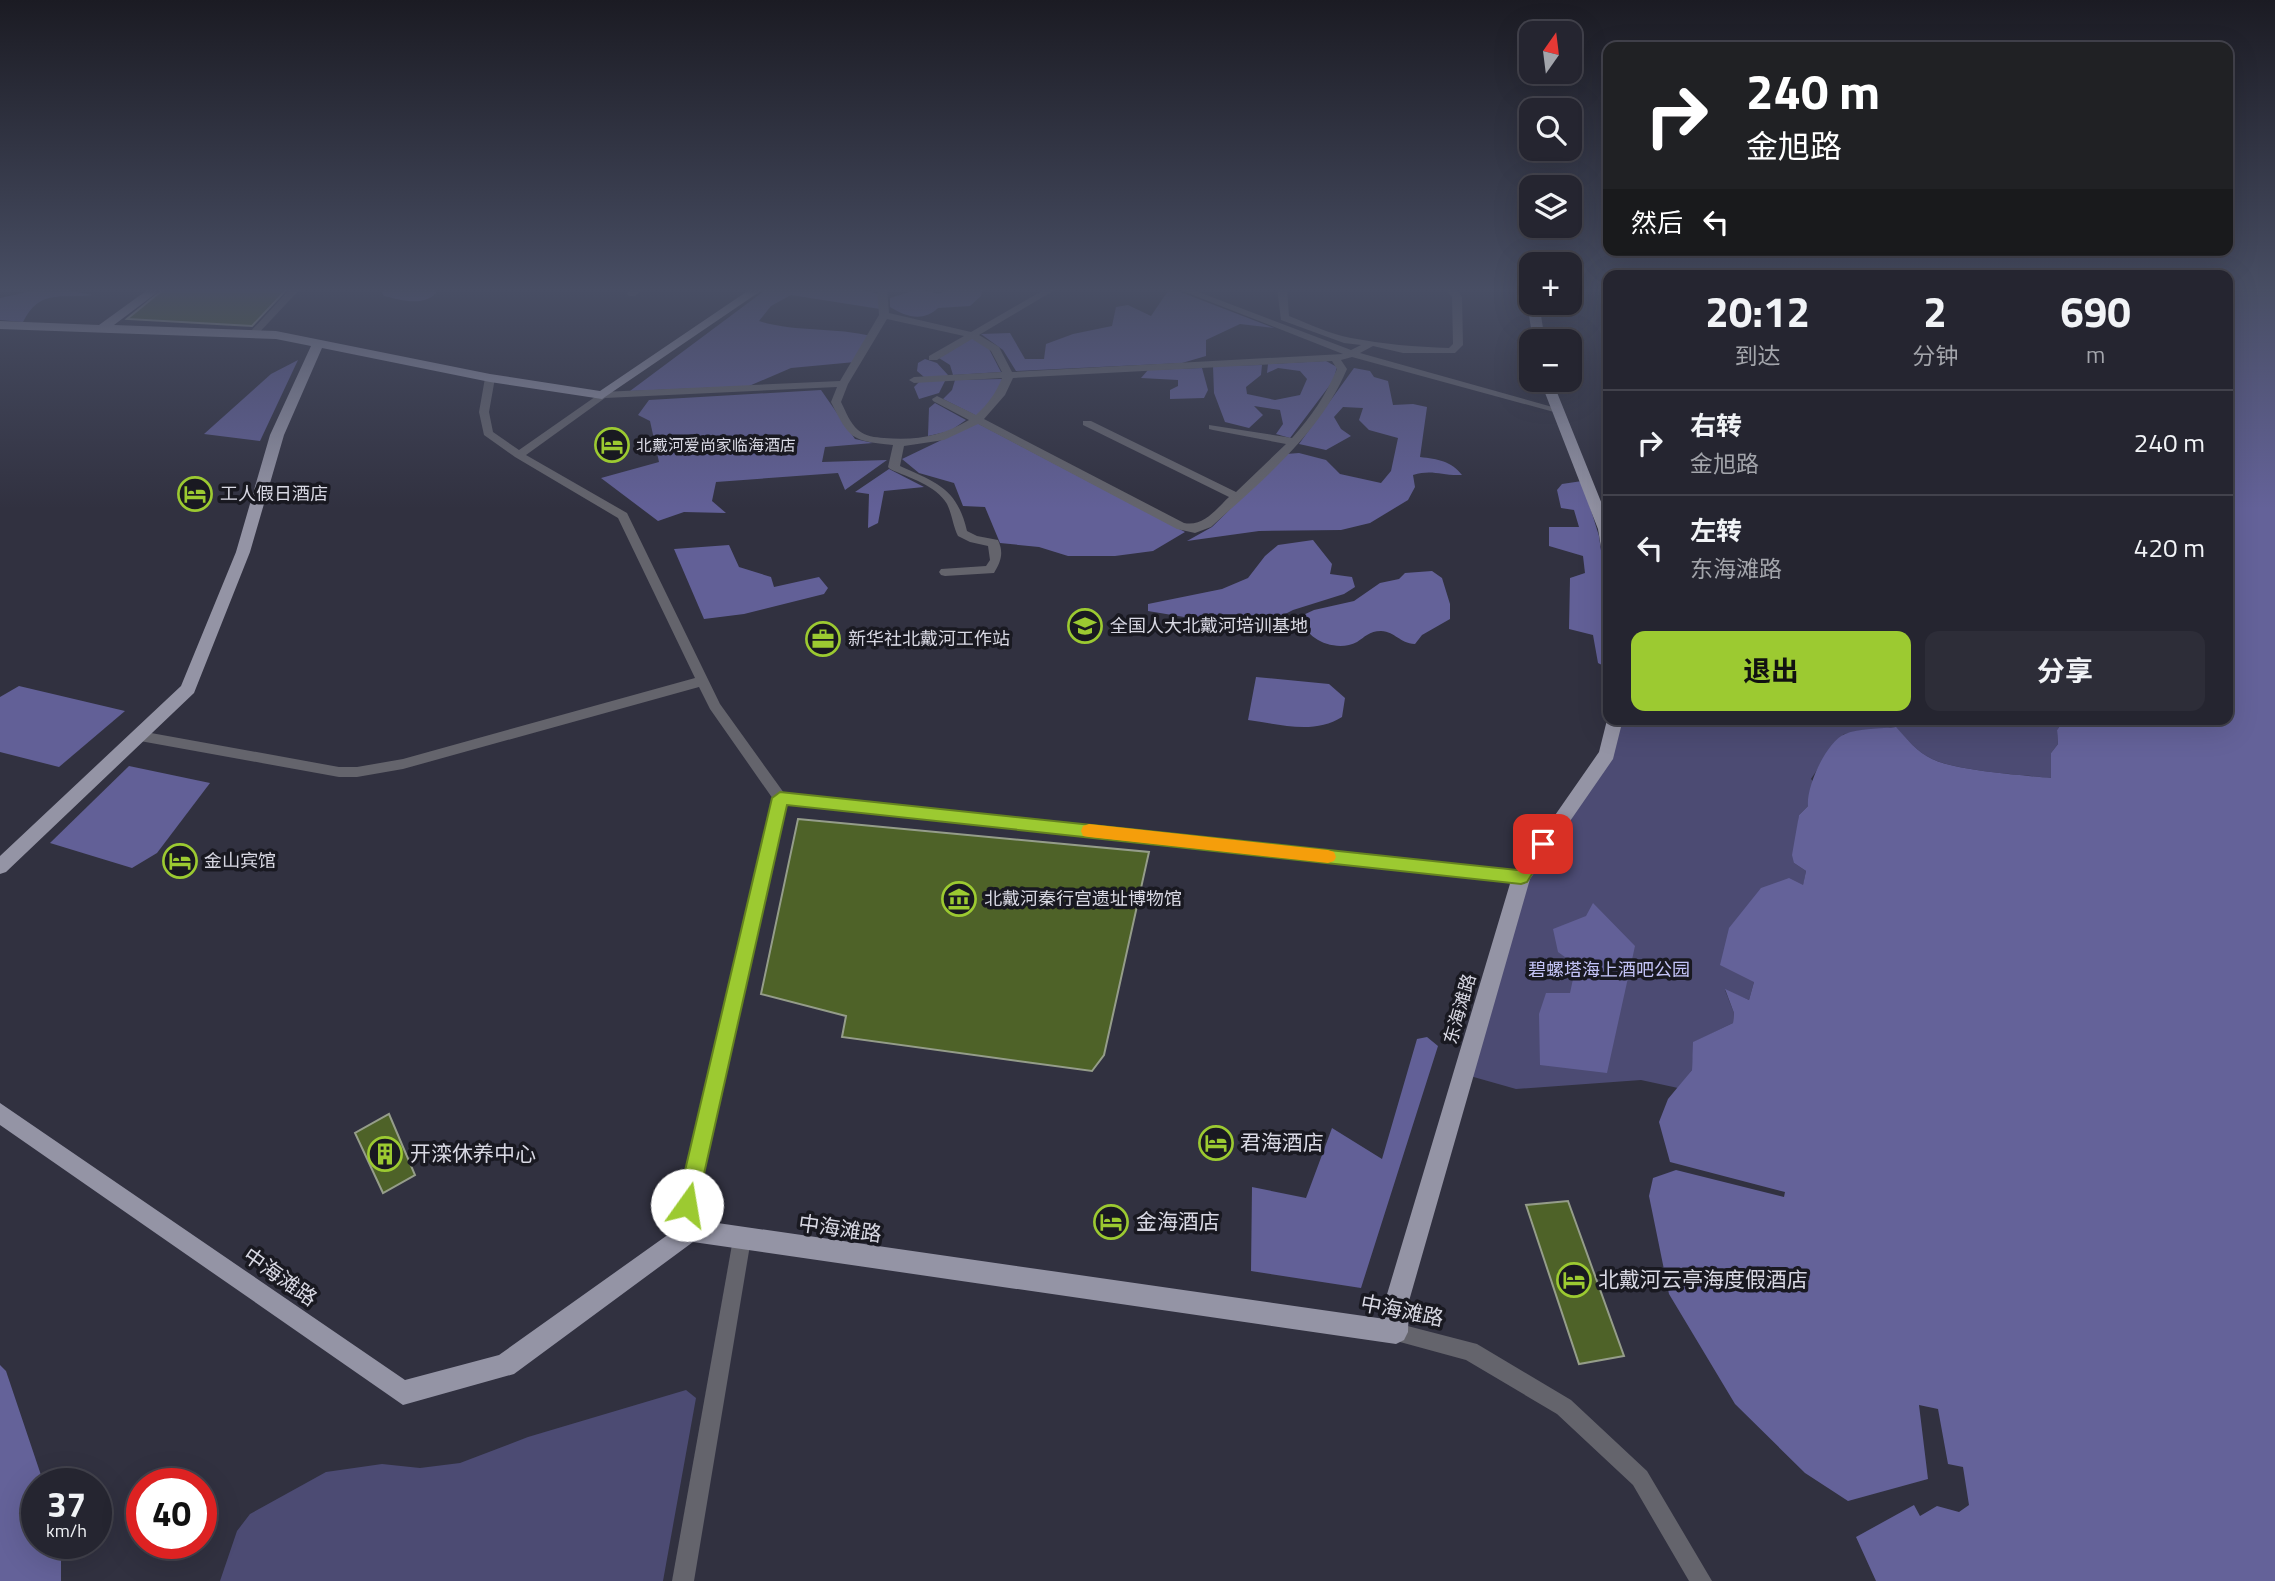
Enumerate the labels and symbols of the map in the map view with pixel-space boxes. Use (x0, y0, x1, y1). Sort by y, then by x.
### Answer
north arrow (1519, 21, 1582, 84)
hotel icon: 北戴河爱尚家临海酒店 (593, 426, 631, 464)
place label: 北戴河爱尚家临海酒店 (636, 433, 796, 457)
hotel icon: 工人假日酒店 (176, 475, 214, 513)
place label: 工人假日酒店 (220, 480, 328, 507)
school or university icon: 全国人大北戴河培训基地 (1066, 607, 1104, 645)
place label: 全国人大北戴河培训基地 (1110, 612, 1308, 639)
office icon: 新华社北戴河工作站 (804, 620, 842, 658)
place label: 新华社北戴河工作站 (848, 625, 1010, 652)
pin (1513, 814, 1573, 874)
hotel icon: 金山宾馆 (161, 842, 199, 880)
place label: 金山宾馆 (204, 847, 276, 874)
museum icon: 北戴河秦行宫遗址博物馆 (940, 880, 978, 918)
place label: 北戴河秦行宫遗址博物馆 (984, 885, 1182, 912)
park label: 碧螺塔海上酒吧公园 (1528, 956, 1690, 983)
street label: 东海滩路 (1437, 971, 1482, 1047)
hotel icon: 君海酒店 (1197, 1124, 1235, 1162)
place label: 君海酒店 (1240, 1126, 1324, 1158)
building icon: 开滦休养中心 (366, 1135, 404, 1173)
place label: 开滦休养中心 (410, 1137, 536, 1169)
position arrow (650, 1168, 724, 1242)
hotel icon: 金海酒店 (1092, 1203, 1130, 1241)
place label: 金海酒店 (1136, 1205, 1220, 1237)
street label: 中海滩路 (796, 1206, 884, 1250)
street label: 中海滩路 (237, 1239, 324, 1313)
hotel icon: 北戴河云亭海度假酒店 (1555, 1261, 1593, 1299)
place label: 北戴河云亭海度假酒店 (1598, 1263, 1808, 1295)
street label: 中海滩路 (1358, 1286, 1446, 1334)
speed limit sign: 40 (126, 1468, 217, 1559)

